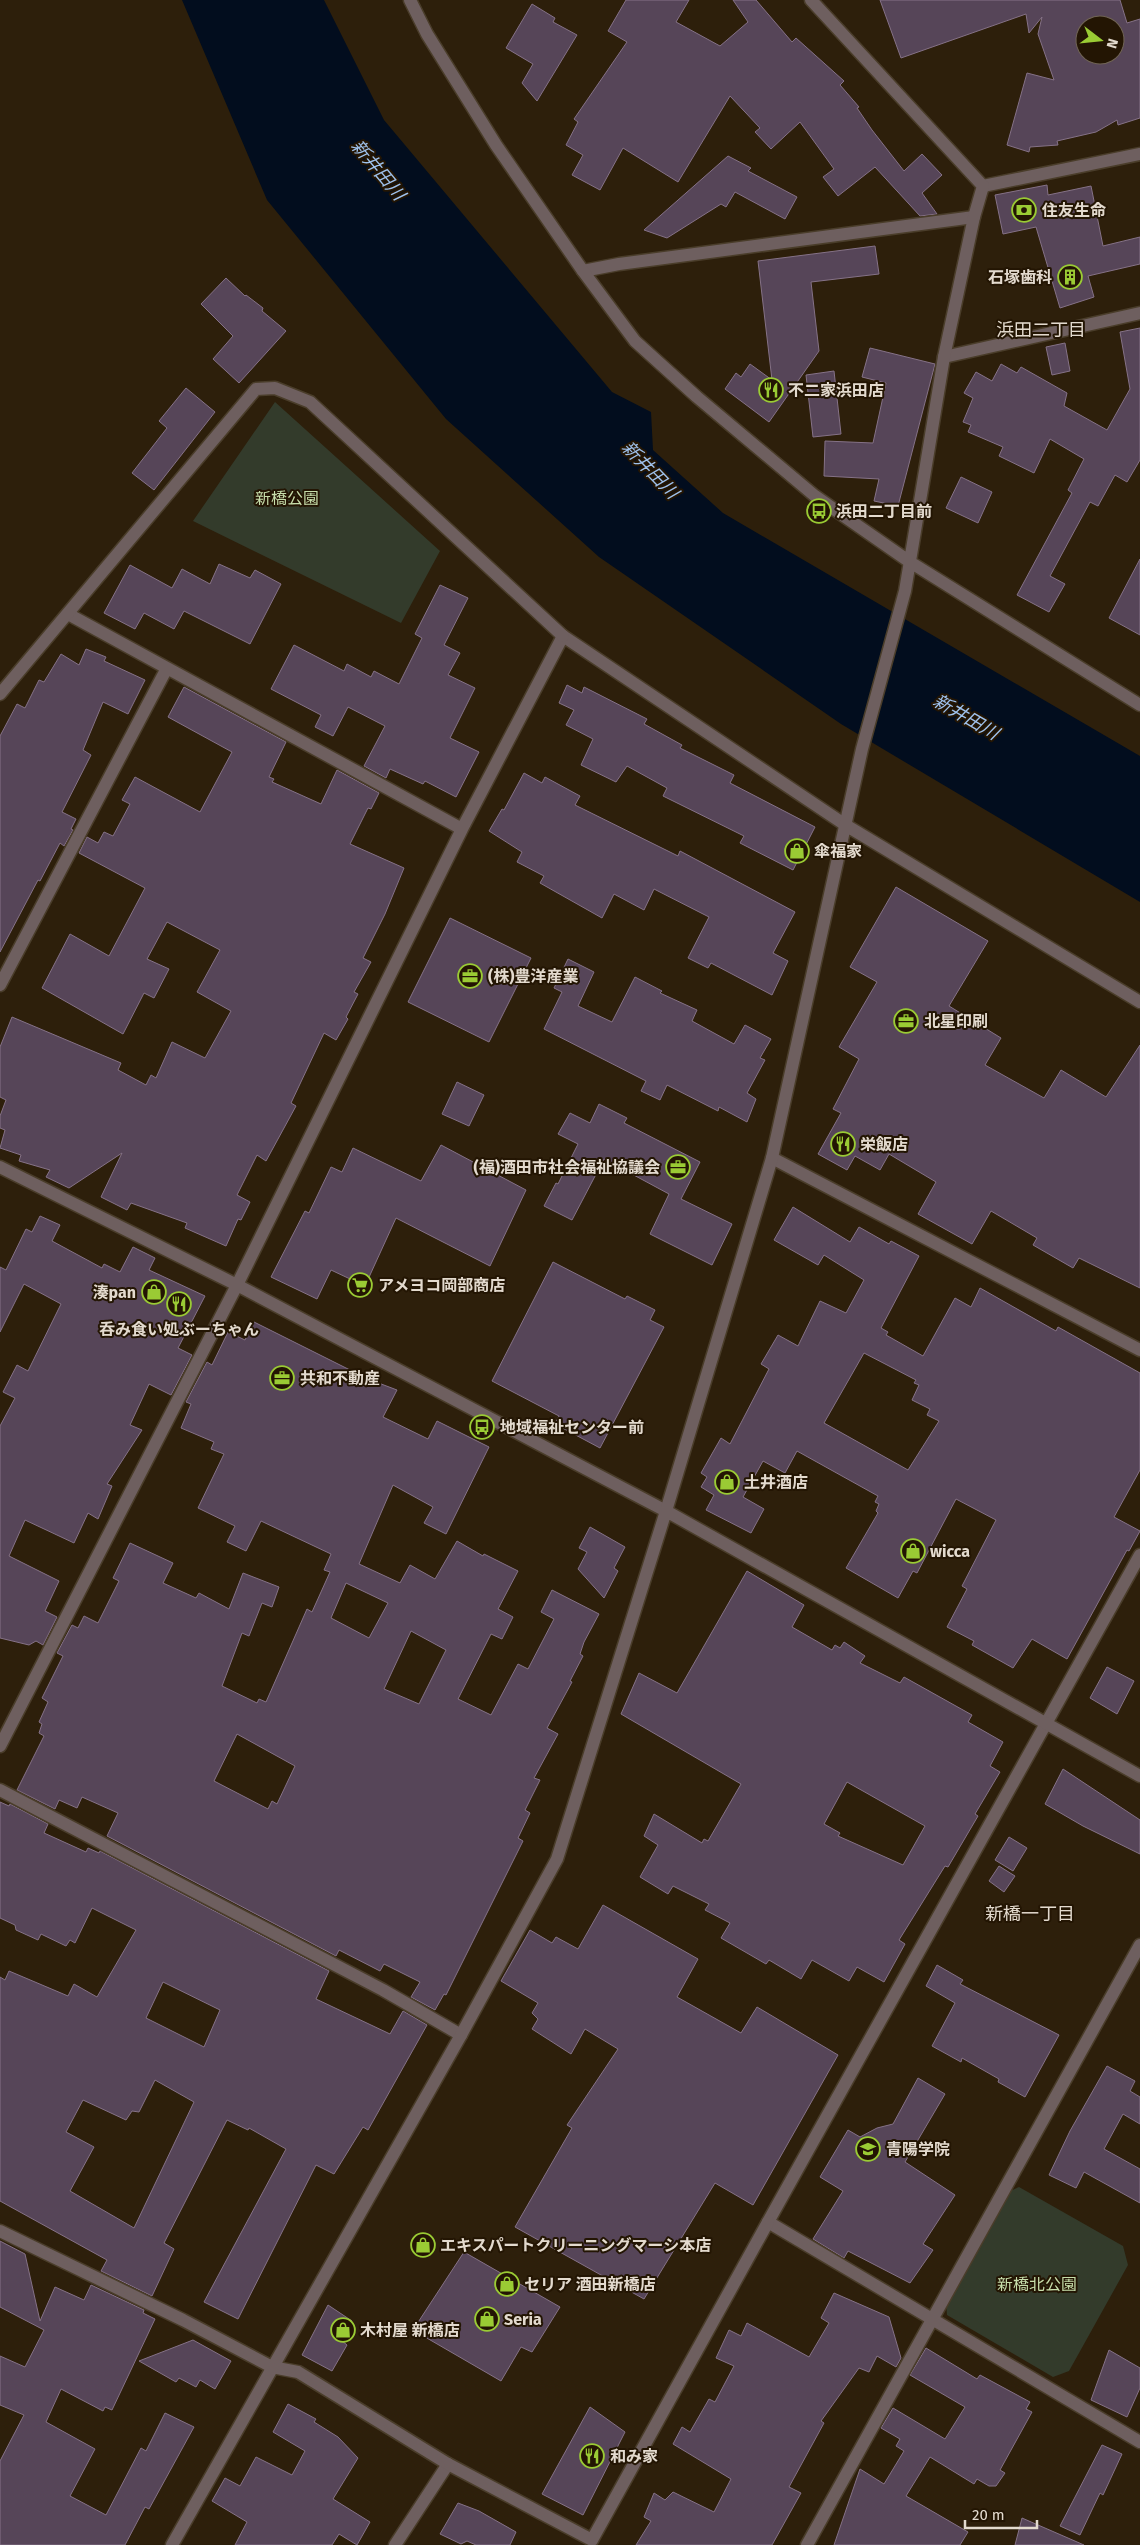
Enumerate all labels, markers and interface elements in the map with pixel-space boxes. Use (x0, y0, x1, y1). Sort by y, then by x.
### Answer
north arrow (1075, 15, 1125, 65)
text: N (1103, 37, 1121, 50)
water label: 新井田川 (346, 135, 411, 206)
bank icon: 住友生命 (1011, 197, 1037, 223)
place label: 住友生命 (1041, 201, 1106, 220)
building icon: 石塚歯科 (1057, 264, 1083, 290)
place label: 石塚歯科 (988, 268, 1052, 287)
district label: 浜田二丁目 (996, 319, 1086, 341)
restaurant icon: 不二家浜田店 (758, 377, 784, 403)
place label: 不二家浜田店 (788, 381, 884, 400)
water label: 新井田川 (617, 436, 684, 505)
park label: 新橋公園 (255, 489, 319, 508)
bus stop icon: 浜田二丁目前 (806, 498, 832, 524)
place label: 浜田二丁目前 (836, 502, 932, 521)
water label: 新井田川 (929, 689, 1004, 746)
shop icon: 傘福家 (784, 838, 810, 864)
place label: 傘福家 (814, 842, 862, 861)
office icon: (株)豊洋産業 (457, 963, 483, 989)
place label: (株)豊洋産業 (488, 967, 578, 986)
office icon: 北星印刷 (893, 1008, 919, 1034)
place label: 北星印刷 (924, 1012, 988, 1031)
restaurant icon: 栄飯店 (830, 1131, 856, 1157)
place label: 栄飯店 (860, 1135, 908, 1154)
office icon: (福)酒田市社会福祉協議会 (665, 1154, 691, 1180)
place label: (福)酒田市社会福祉協議会 (474, 1158, 660, 1177)
supermarket icon: アメヨコ岡部商店 (347, 1272, 373, 1298)
place label: アメヨコ岡部商店 (378, 1276, 505, 1295)
shop icon: 湊pan (141, 1279, 167, 1305)
place label: 湊pan (93, 1283, 136, 1302)
restaurant icon: 呑み食い処ぶーちゃん (166, 1291, 192, 1317)
place label: 呑み食い処ぶーちゃん (99, 1320, 259, 1339)
office icon: 共和不動産 (269, 1365, 295, 1391)
place label: 共和不動産 (300, 1369, 380, 1388)
bus stop icon: 地域福祉センター前 (469, 1414, 495, 1440)
place label: 地域福祉センター前 (500, 1418, 644, 1437)
shop icon: 土井酒店 (714, 1469, 740, 1495)
place label: 土井酒店 (744, 1473, 808, 1492)
shop icon: wicca (900, 1538, 926, 1564)
place label: wicca (930, 1542, 970, 1561)
district label: 新橋一丁目 (985, 1903, 1075, 1925)
school or university icon: 青陽学院 (855, 2136, 881, 2162)
place label: 青陽学院 (886, 2140, 950, 2159)
shop icon: エキスパートクリーニングマーシ本店 (410, 2232, 436, 2258)
place label: エキスパートクリーニングマーシ本店 (440, 2236, 711, 2255)
shop icon: セリア 酒田新橋店 (494, 2271, 520, 2297)
place label: セリア 酒田新橋店 (524, 2275, 656, 2294)
park label: 新橋北公園 (997, 2275, 1077, 2294)
shop icon: Seria (474, 2306, 500, 2332)
place label: Seria (504, 2310, 542, 2329)
shop icon: 木村屋 新橋店 (330, 2317, 356, 2343)
place label: 木村屋 新橋店 (360, 2321, 460, 2340)
restaurant icon: 和み家 (579, 2443, 605, 2469)
place label: 和み家 (610, 2447, 658, 2466)
scale bar (965, 2498, 1038, 2530)
text: 20 m (972, 2506, 1005, 2524)

